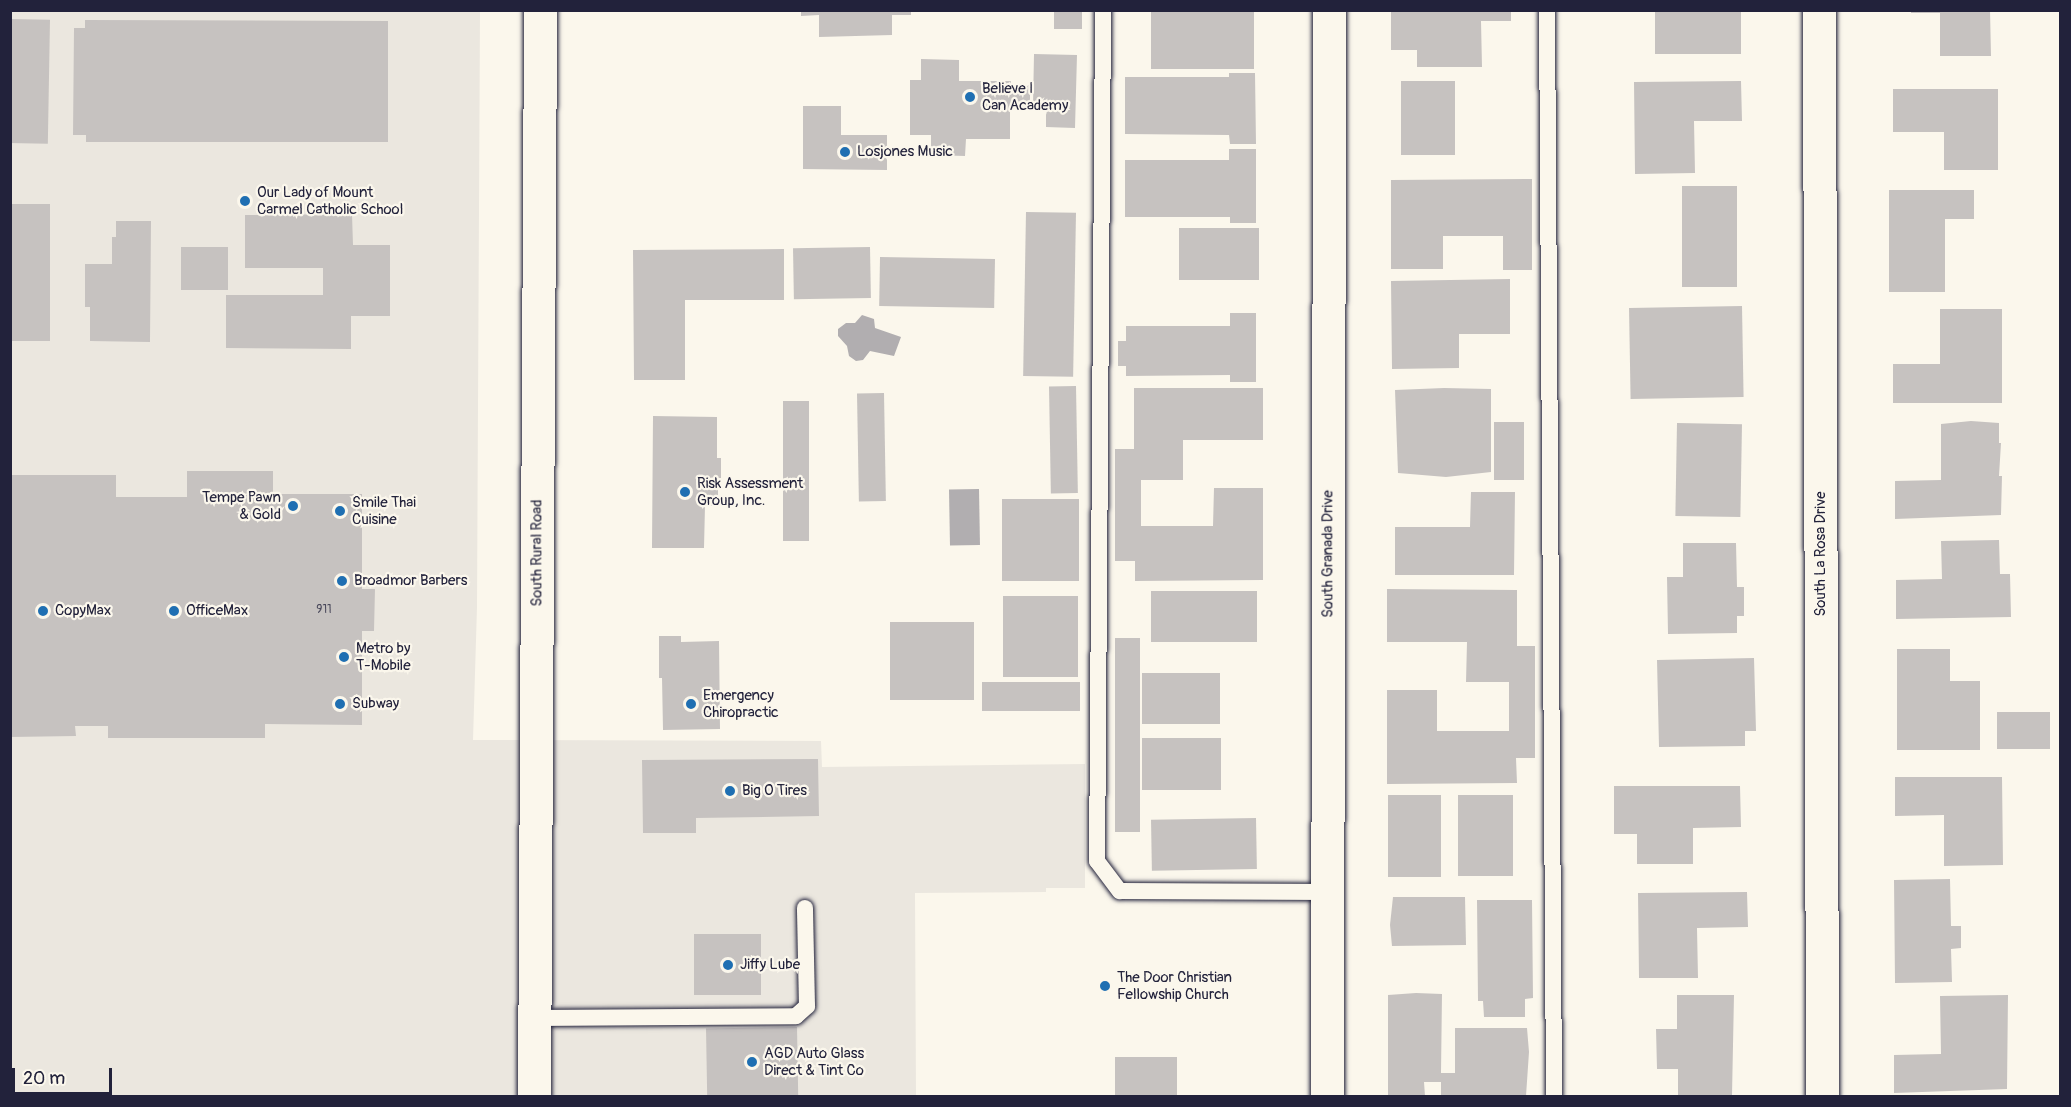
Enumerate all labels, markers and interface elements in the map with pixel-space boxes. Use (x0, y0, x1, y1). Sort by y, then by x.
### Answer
place label: Believe I Can Academy (982, 79, 1068, 114)
marker: Believe I Can Academy (963, 90, 977, 104)
place label: Losjones Music (857, 143, 953, 161)
marker: Losjones Music (838, 145, 852, 159)
place label: Our Lady of Mount Carmel Catholic School (257, 183, 403, 218)
marker: Our Lady of Mount Carmel Catholic School (238, 194, 252, 208)
place label: Risk Assessment Group, Inc. (697, 474, 803, 509)
marker: Risk Assessment Group, Inc. (678, 485, 692, 499)
place label: Tempe Pawn & Gold (202, 488, 281, 523)
street label: South Granada Drive (1319, 490, 1337, 618)
street label: South La Rosa Drive (1812, 491, 1830, 617)
place label: Smile Thai Cuisine (352, 493, 416, 528)
marker: Tempe Pawn & Gold (286, 499, 300, 513)
street label: South Rural Road (528, 499, 546, 607)
marker: Smile Thai Cuisine (333, 504, 347, 518)
place label: Broadmor Barbers (354, 572, 468, 590)
marker: Broadmor Barbers (335, 574, 349, 588)
place label: CopyMax (55, 602, 111, 620)
place label: OfficeMax (186, 602, 248, 620)
house number: 911 (316, 603, 332, 617)
marker: CopyMax (36, 604, 50, 618)
marker: OfficeMax (167, 604, 181, 618)
place label: Metro by T-Mobile (356, 639, 411, 674)
marker: Metro by T-Mobile (337, 650, 351, 664)
place label: Emergency Chiropractic (703, 686, 779, 721)
place label: Subway (352, 695, 399, 713)
marker: Subway (333, 697, 347, 711)
marker: Emergency Chiropractic (684, 697, 698, 711)
place label: Big O Tires (742, 782, 807, 800)
marker: Big O Tires (723, 784, 737, 798)
place label: Jiffy Lube (740, 956, 800, 974)
marker: Jiffy Lube (721, 958, 735, 972)
place label: The Door Christian Fellowship Church (1117, 968, 1232, 1003)
marker: The Door Christian Fellowship Church (1098, 979, 1112, 993)
place label: AGD Auto Glass Direct & Tint Co (764, 1044, 864, 1079)
marker: AGD Auto Glass Direct & Tint Co (745, 1055, 759, 1069)
scale bar (15, 1056, 116, 1094)
text: 20 m (23, 1067, 65, 1090)

